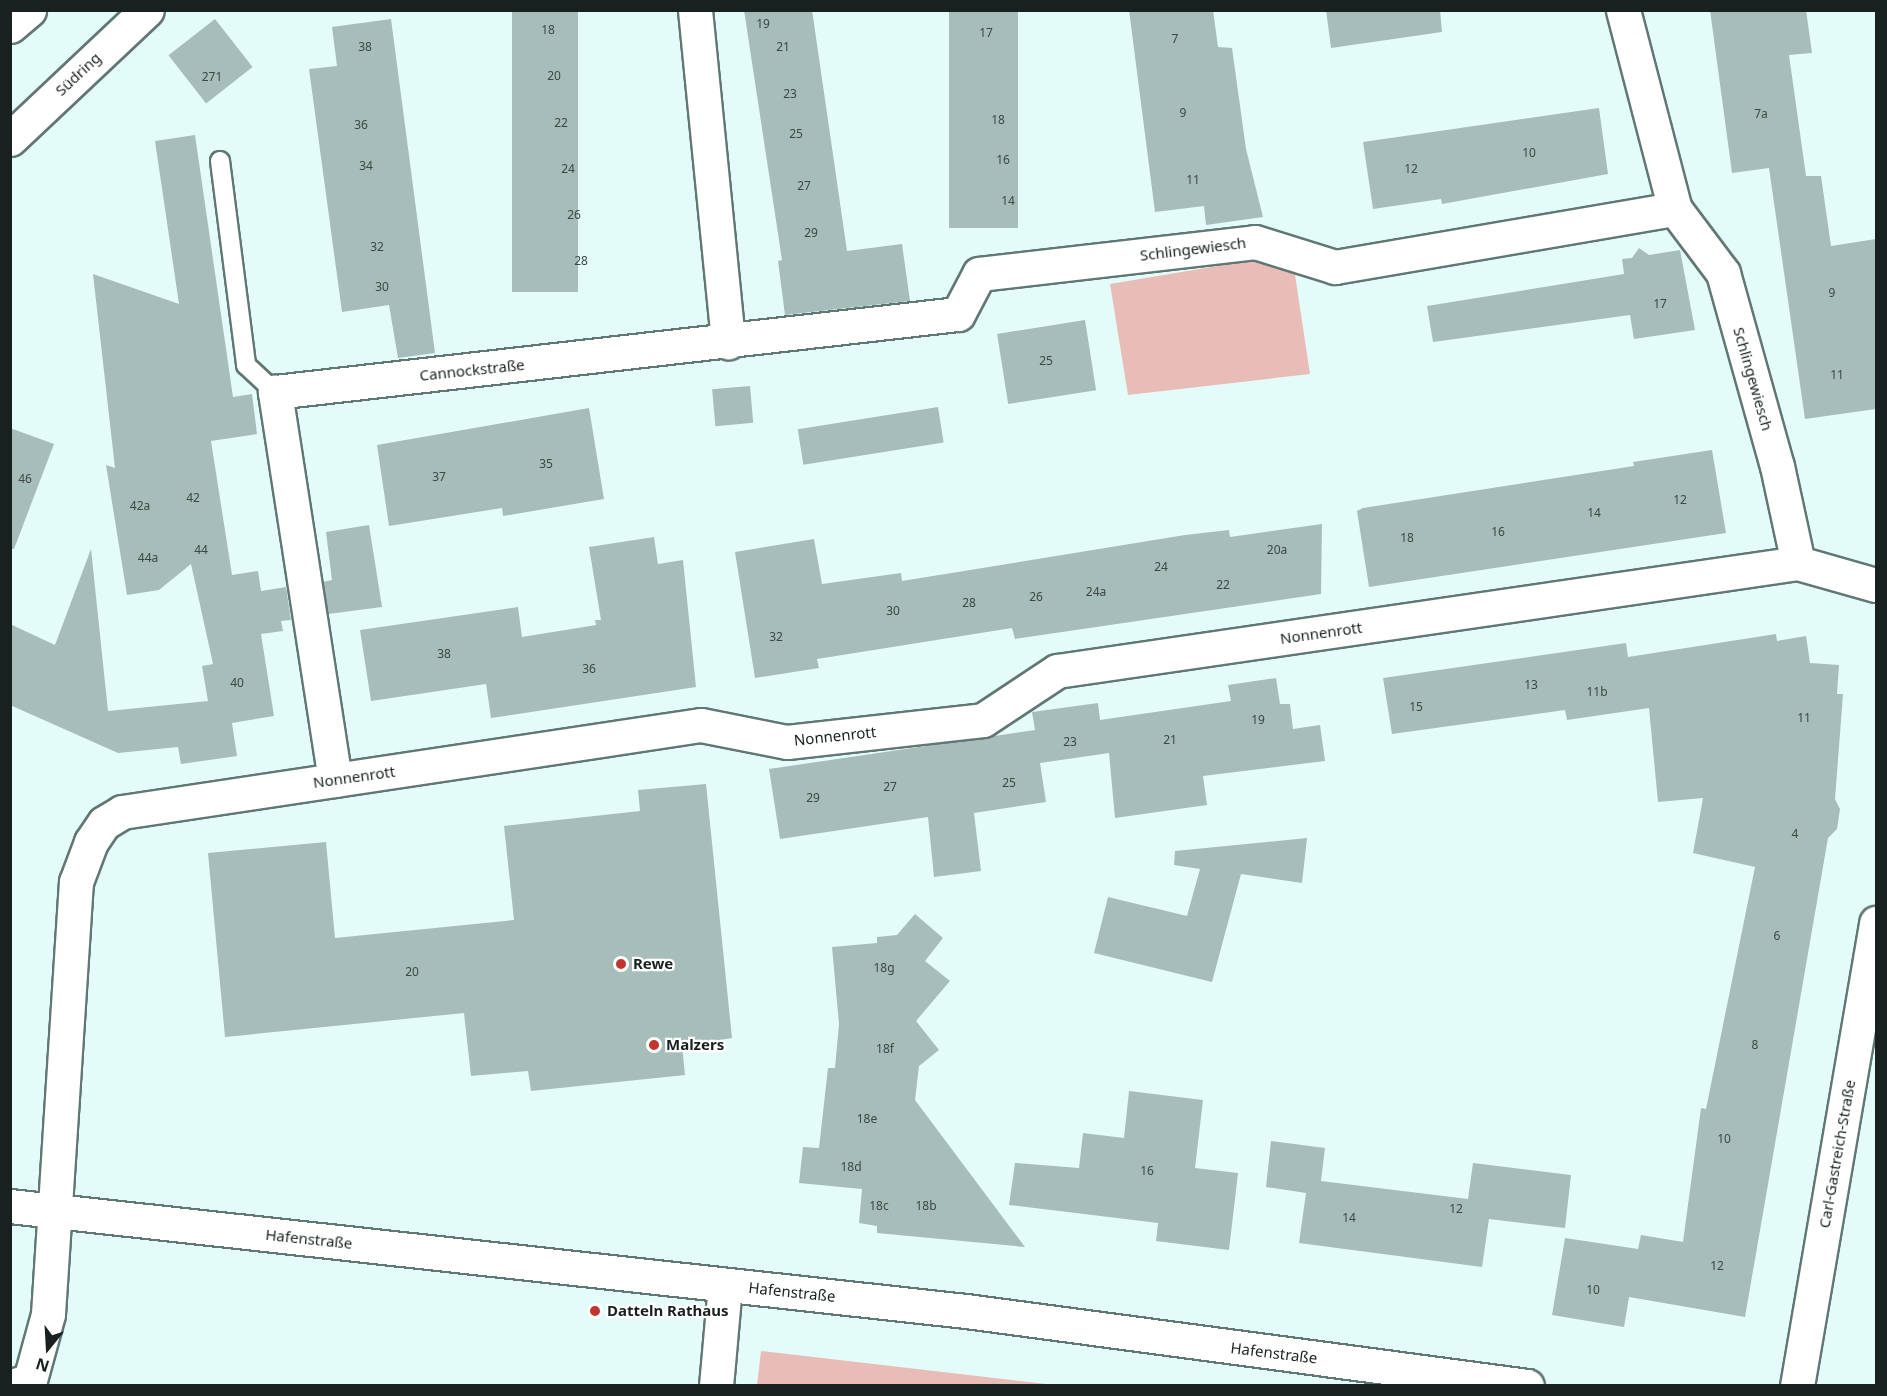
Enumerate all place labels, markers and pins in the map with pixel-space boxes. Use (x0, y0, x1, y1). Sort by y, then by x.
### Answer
place label: Rewe (633, 955, 673, 973)
marker: Rewe (614, 957, 628, 971)
place label: Malzers (666, 1036, 724, 1054)
marker: Malzers (647, 1038, 661, 1052)
place label: Datteln Rathaus (607, 1302, 728, 1320)
marker: Datteln Rathaus (588, 1304, 602, 1318)

